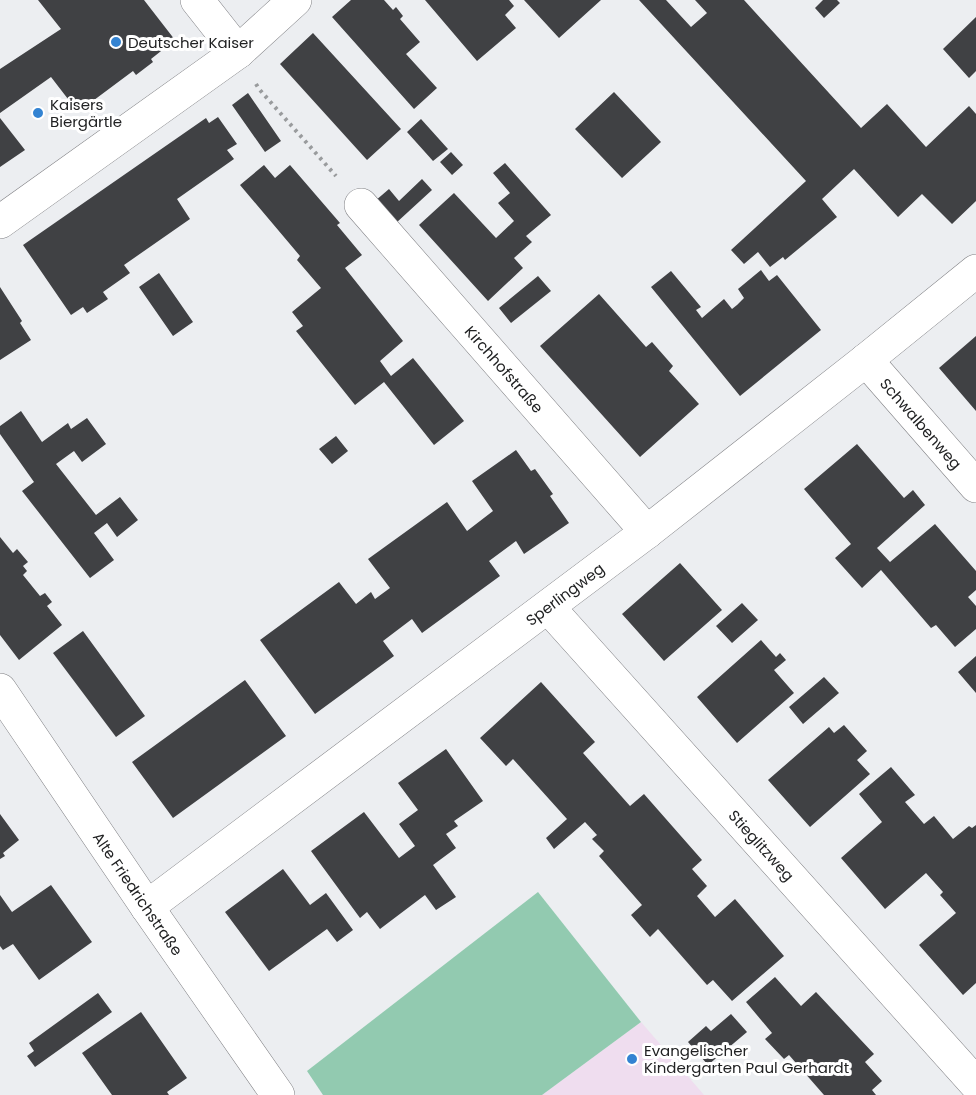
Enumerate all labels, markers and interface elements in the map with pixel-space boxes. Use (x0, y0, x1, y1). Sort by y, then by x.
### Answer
place label: Deutscher Kaiser (128, 32, 254, 53)
marker: Deutscher Kaiser (109, 35, 123, 49)
place label: Kaisers Biergärtle (50, 94, 122, 132)
marker: Kaisers Biergärtle (31, 106, 45, 120)
street label: Kirchhofstraße (460, 321, 549, 417)
street label: Schwalbenweg (876, 373, 967, 473)
street label: Sperlingweg (521, 558, 608, 630)
street label: Stieglitzweg (724, 805, 799, 885)
street label: Alte Friedrichstraße (88, 828, 188, 960)
place label: Evangelischer Kindergarten Paul Gerhardt (644, 1040, 849, 1078)
marker: Evangelischer Kindergarten Paul Gerhardt (625, 1052, 639, 1066)

